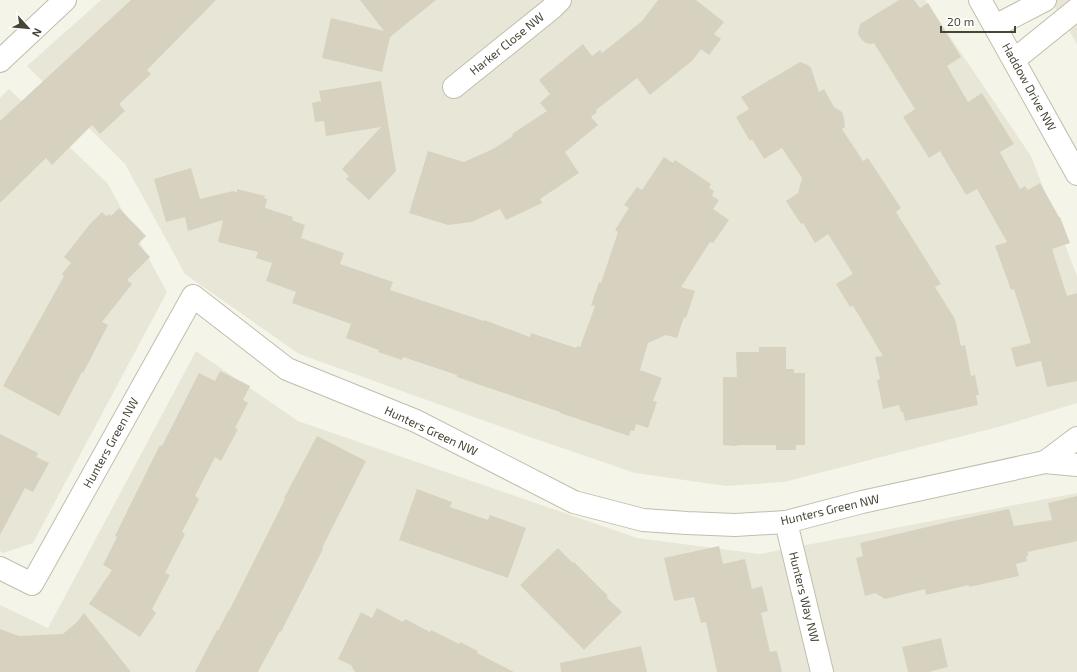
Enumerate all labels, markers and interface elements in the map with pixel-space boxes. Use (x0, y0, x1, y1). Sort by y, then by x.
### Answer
north arrow (8, 8, 48, 48)
scale bar (941, 8, 1015, 34)
street label: Harker Close NW (466, 9, 546, 77)
text: 20 m (947, 14, 974, 28)
text: N (30, 26, 45, 39)
street label: Haddow Drive NW (1000, 40, 1060, 133)
street label: Hunters Green NW (80, 395, 141, 490)
street label: Hunters Green NW (383, 402, 480, 458)
street label: Hunters Green NW (779, 491, 881, 527)
street label: Hunters Way NW (787, 550, 823, 643)

